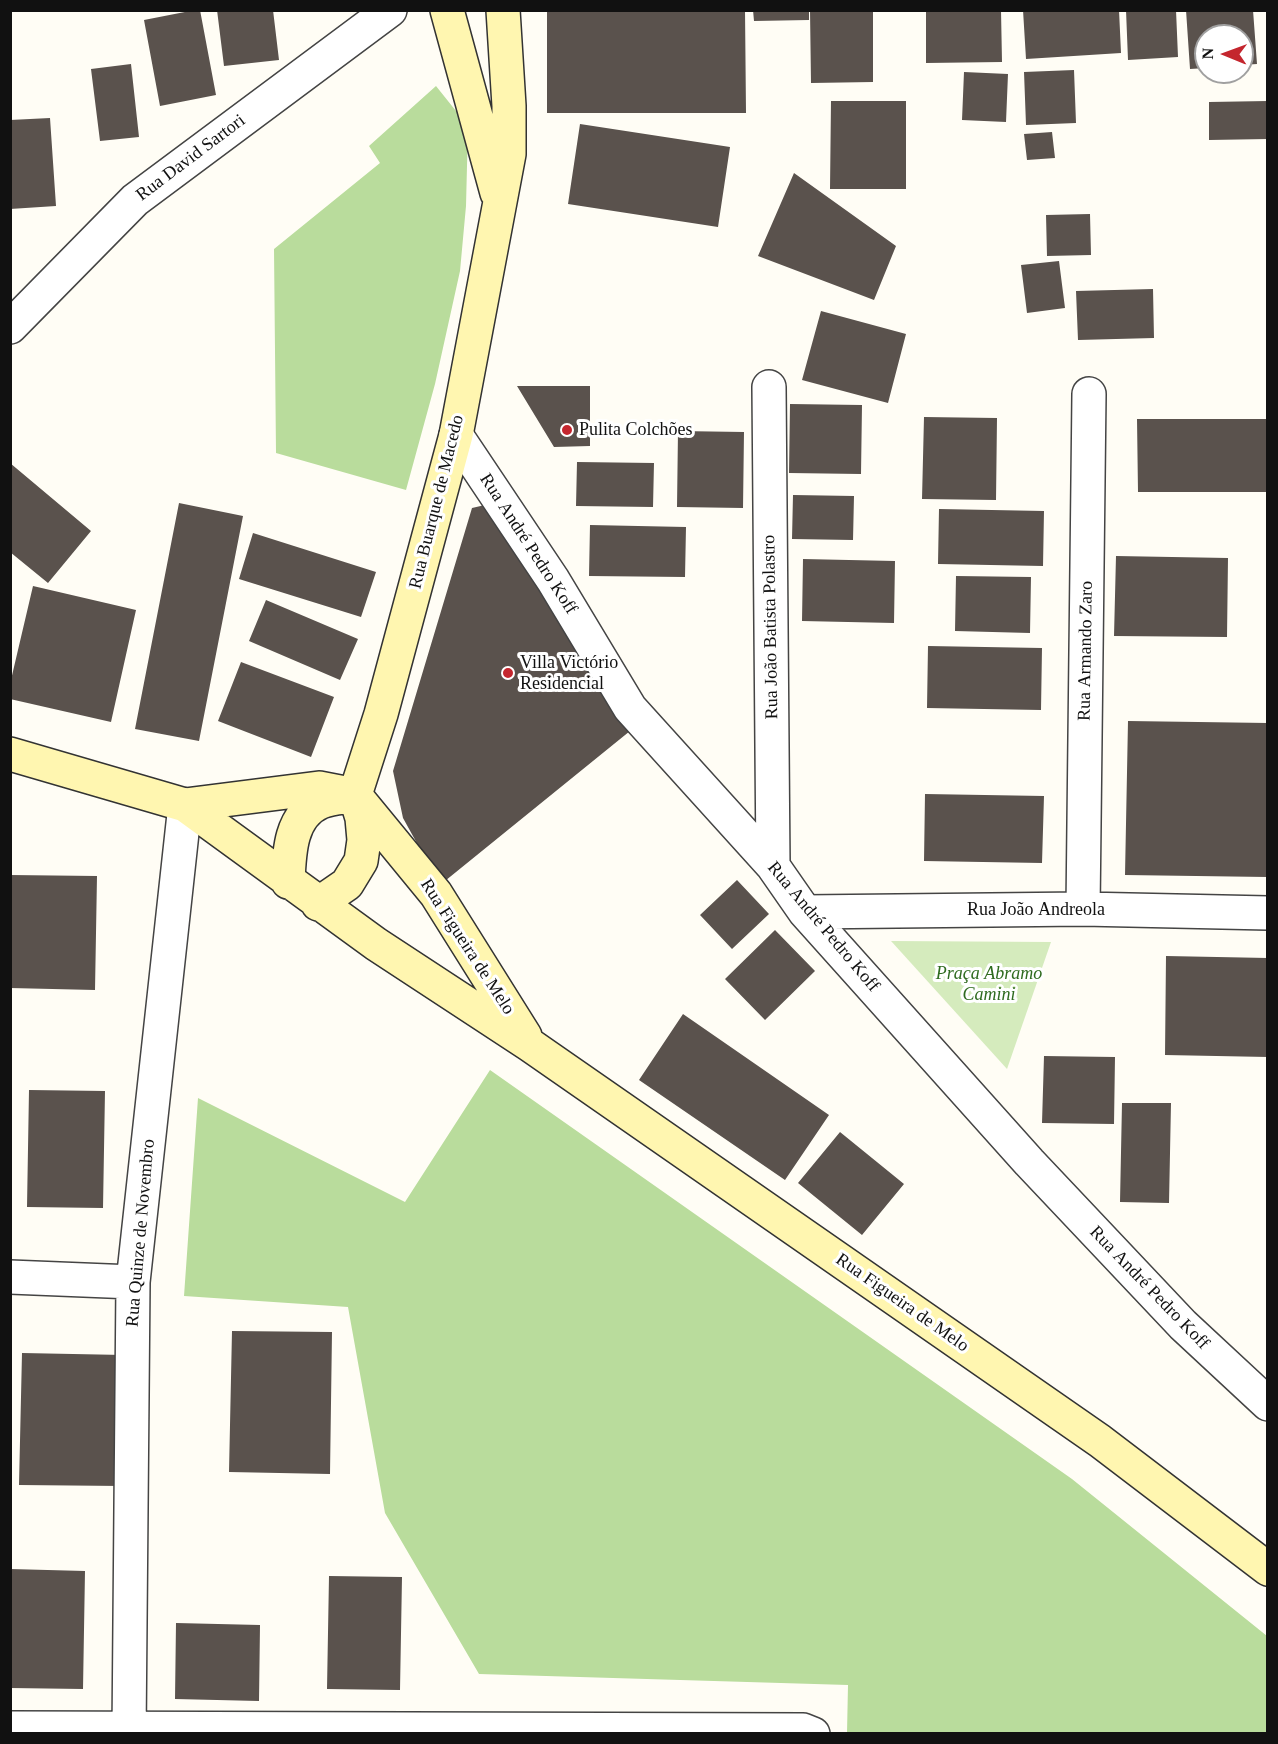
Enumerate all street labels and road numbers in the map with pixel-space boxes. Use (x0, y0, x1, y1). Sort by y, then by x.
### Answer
street label: Rua David Sartori (132, 110, 250, 206)
street label: Rua Buarque de Macedo (405, 413, 469, 591)
street label: Rua André Pedro Koff (475, 470, 581, 618)
street label: Rua João Batista Polastro (759, 535, 783, 719)
street label: Rua Armando Zaro (1074, 581, 1098, 721)
street label: Rua André Pedro Koff (762, 858, 884, 996)
street label: Rua Figueira de Melo (415, 875, 519, 1019)
street label: Rua João Andreola (967, 899, 1105, 921)
street label: Rua Quinze de Novembro (122, 1138, 160, 1328)
street label: Rua André Pedro Koff (1085, 1222, 1213, 1354)
street label: Rua Figueira de Melo (831, 1249, 973, 1357)

